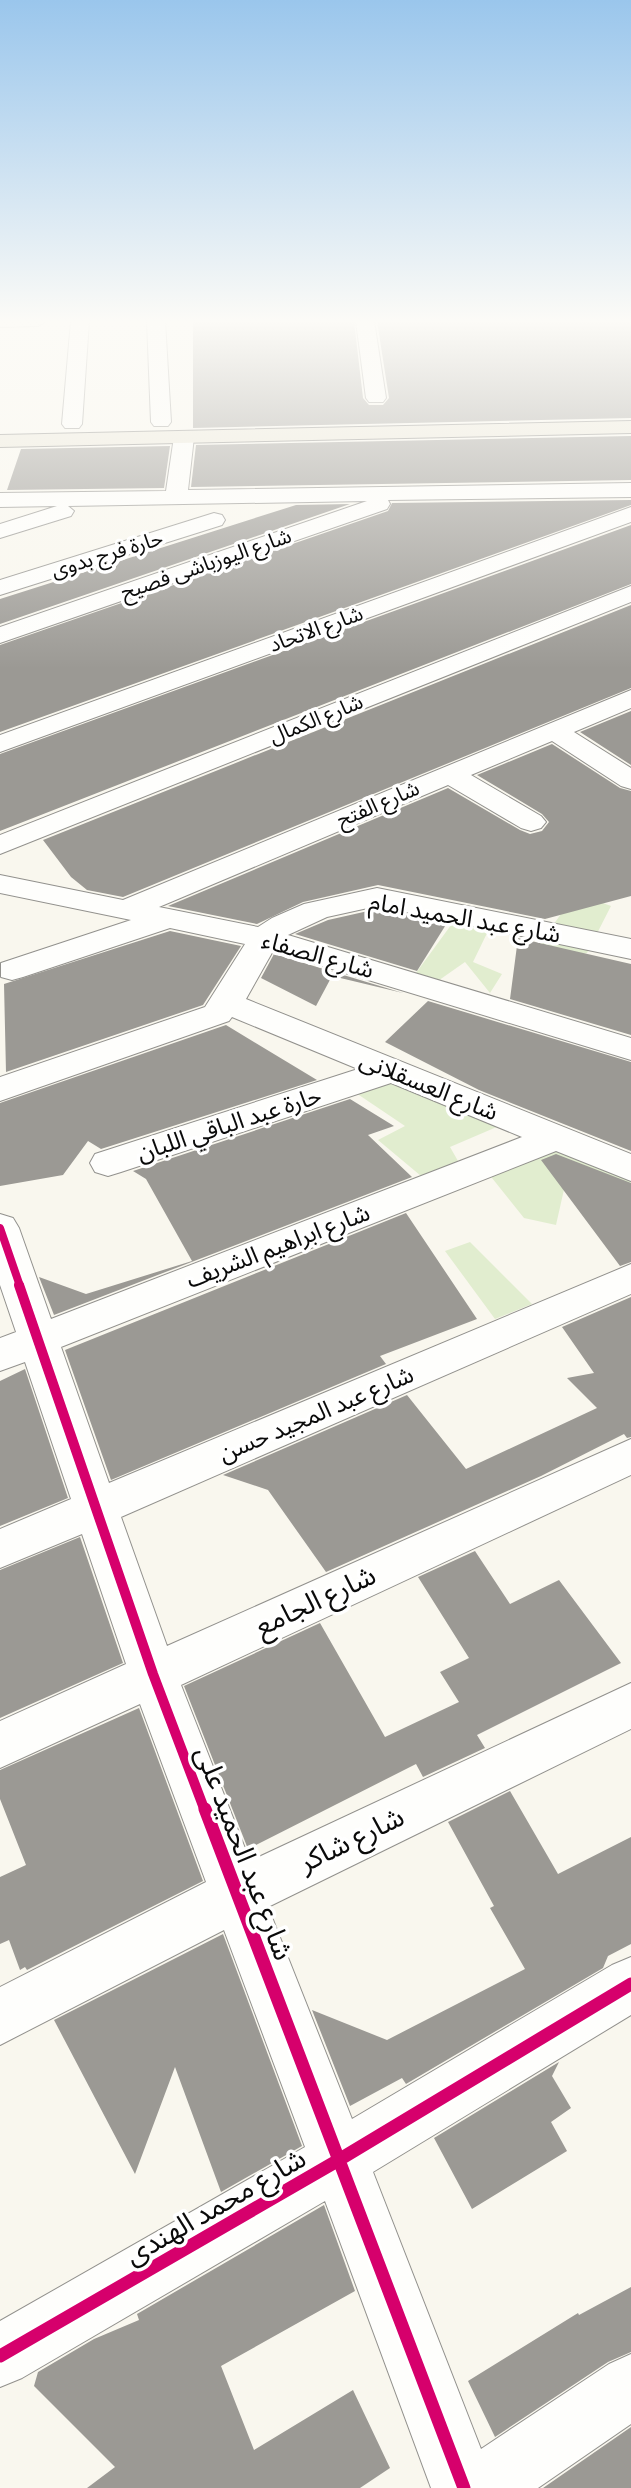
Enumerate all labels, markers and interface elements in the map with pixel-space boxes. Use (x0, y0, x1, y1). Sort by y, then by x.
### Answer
street label: شارع اليوزباشى فصيح (115, 518, 296, 607)
street label: حارة فرج بدوى (46, 520, 167, 585)
street label: شارع الاتحاد (264, 595, 367, 660)
street label: شارع الكمال (263, 684, 368, 751)
street label: شارع الفتح (331, 770, 424, 835)
street label: شارع عبد الحميد امام (366, 881, 564, 953)
street label: شارع الصفاء (258, 920, 379, 987)
street label: شارع العسقلانى (355, 1040, 505, 1129)
street label: حارة عبد الباقي اللبان (131, 1075, 326, 1171)
street label: شارع ابراهيم الشريف (180, 1193, 375, 1297)
street label: شارع عبد المجيد حسن (212, 1355, 419, 1471)
street label: شارع الجامع (247, 1552, 383, 1646)
street label: شارع عبد الحميد على (185, 1739, 307, 1966)
street label: شارع شاكر (289, 1794, 411, 1883)
street label: شارع محمد الهندى (115, 2135, 314, 2275)

